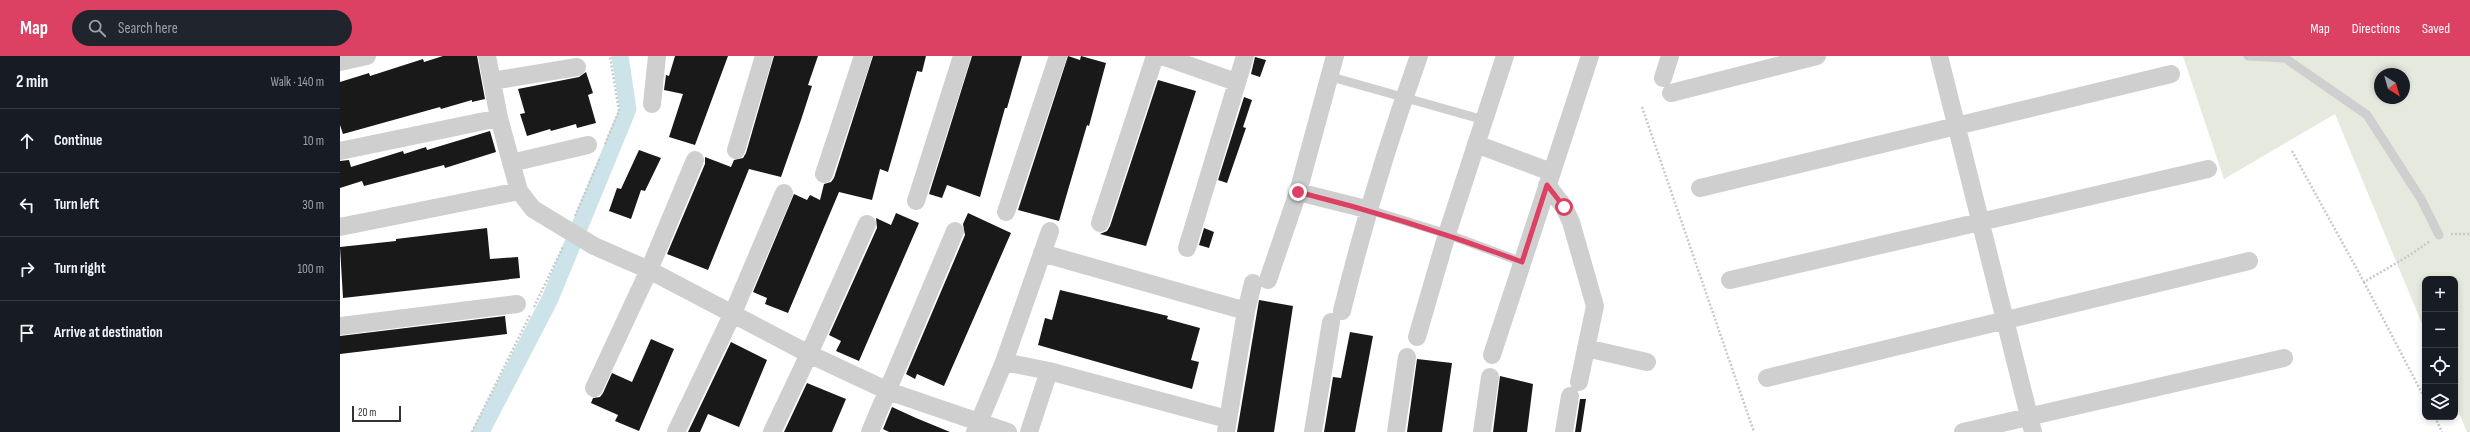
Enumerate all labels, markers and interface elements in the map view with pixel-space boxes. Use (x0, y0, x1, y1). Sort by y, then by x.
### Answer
search box (72, 10, 352, 46)
text: Map (20, 17, 48, 40)
icon: search (86, 17, 108, 39)
text: Search here (118, 19, 178, 38)
text: Map (2310, 20, 2330, 37)
text: Directions (2352, 20, 2400, 37)
text: Saved (2422, 20, 2450, 37)
north arrow (2374, 68, 2410, 104)
text: 2 min (16, 72, 48, 92)
text: Walk · 140 m (271, 74, 324, 90)
icon: ahead (16, 130, 38, 152)
text: Continue (54, 131, 103, 150)
text: 10 m (303, 133, 324, 149)
route end (1289, 183, 1307, 201)
icon: left (16, 194, 38, 216)
text: Turn left (54, 195, 99, 214)
text: 30 m (302, 197, 324, 213)
route start (1555, 198, 1573, 216)
icon: right (16, 258, 38, 280)
text: Turn right (54, 259, 106, 278)
text: 100 m (297, 261, 324, 277)
map controls (2422, 276, 2458, 420)
button: + (2422, 276, 2458, 312)
button: − (2422, 312, 2458, 348)
icon: arrive (16, 322, 38, 344)
text: Arrive at destination (54, 323, 163, 342)
button: locate (2422, 348, 2458, 384)
button: layers (2422, 384, 2458, 420)
scale bar (352, 404, 401, 423)
text: 20 m (358, 406, 376, 419)

